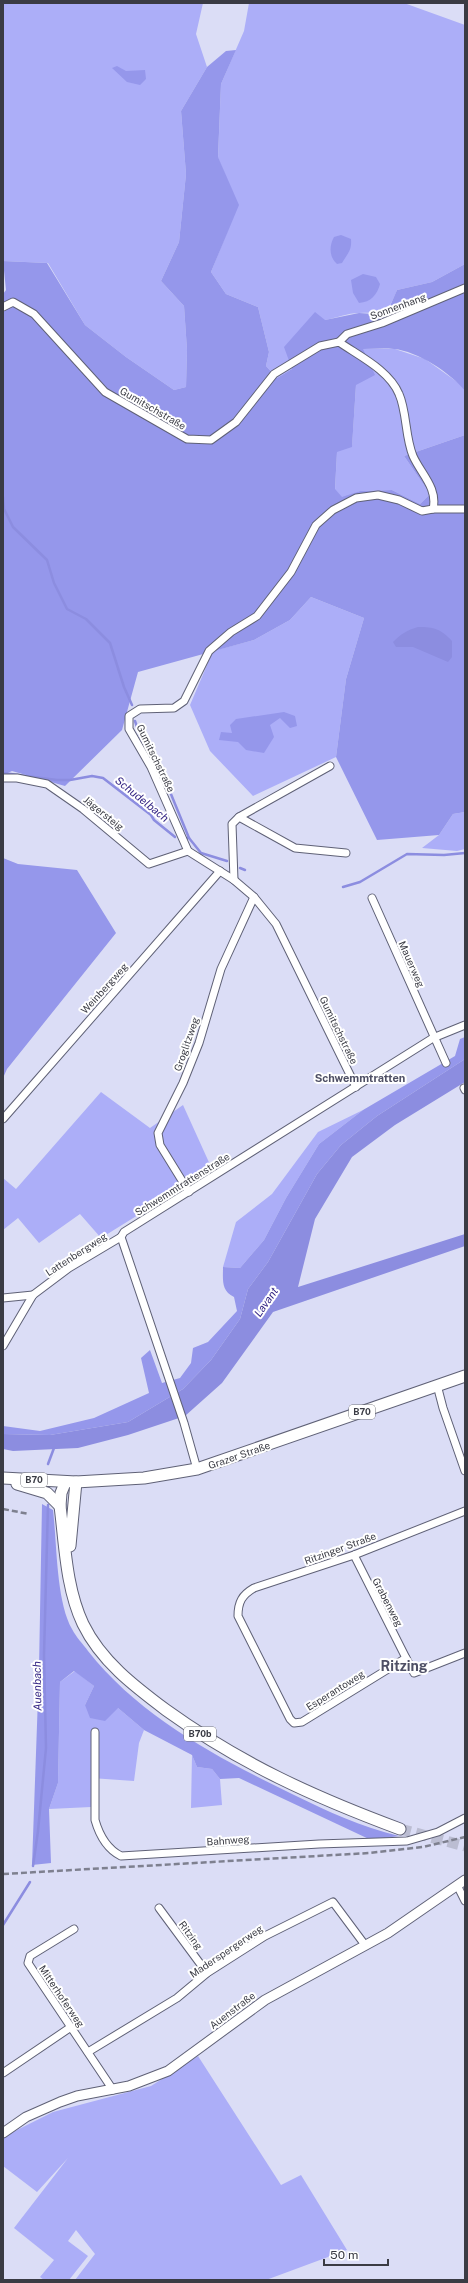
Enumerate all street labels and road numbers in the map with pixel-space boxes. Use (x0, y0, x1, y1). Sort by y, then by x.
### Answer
street label: Sonnenhang (368, 290, 428, 322)
street label: Gumitschstraße (118, 384, 188, 432)
street label: Gumitschstraße (134, 722, 178, 794)
street label: Jägersteig (82, 793, 126, 833)
street label: Mauerweg (396, 939, 428, 989)
street label: Weinbergweg (78, 960, 130, 1016)
street label: Gumitschstraße (317, 994, 361, 1066)
street label: Groglitzweg (171, 1015, 201, 1073)
street label: Schwemmtrattenstraße (132, 1150, 232, 1218)
street label: Lattenbergweg (43, 1230, 109, 1278)
road number: B70 (349, 1405, 375, 1419)
street label: Grazer Straße (207, 1439, 272, 1471)
road number: B70 (21, 1473, 47, 1487)
street label: Ritzinger Straße (302, 1529, 378, 1567)
street label: Grabenweg (370, 1576, 406, 1628)
street label: Esperantoweg (304, 1667, 366, 1713)
road number: B70b (184, 1727, 216, 1741)
street label: Bahnweg (206, 1833, 250, 1847)
street label: Ritzing (177, 1918, 205, 1952)
street label: Maderspergerweg (187, 1922, 265, 1980)
street label: Mitterhoferweg (37, 1963, 87, 2029)
street label: Auenstraße (207, 1989, 257, 2031)

